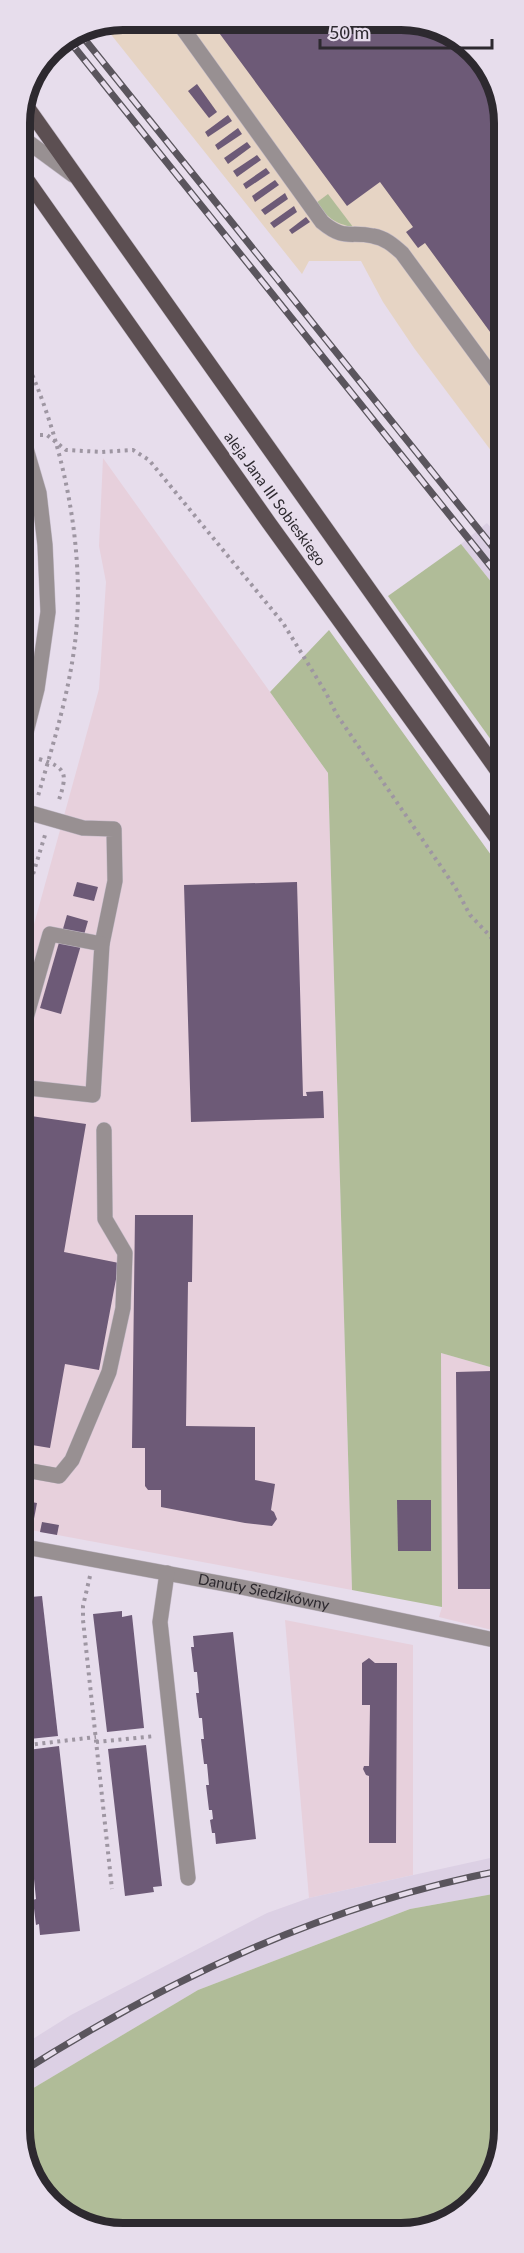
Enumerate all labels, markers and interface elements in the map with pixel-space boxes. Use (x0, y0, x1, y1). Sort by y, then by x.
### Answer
scale bar (320, 12, 492, 50)
text: 50 m (329, 21, 369, 43)
street label: aleja Jana III Sobieskiego (221, 428, 330, 569)
street label: Danuty Siedzikówny (197, 1569, 332, 1613)

